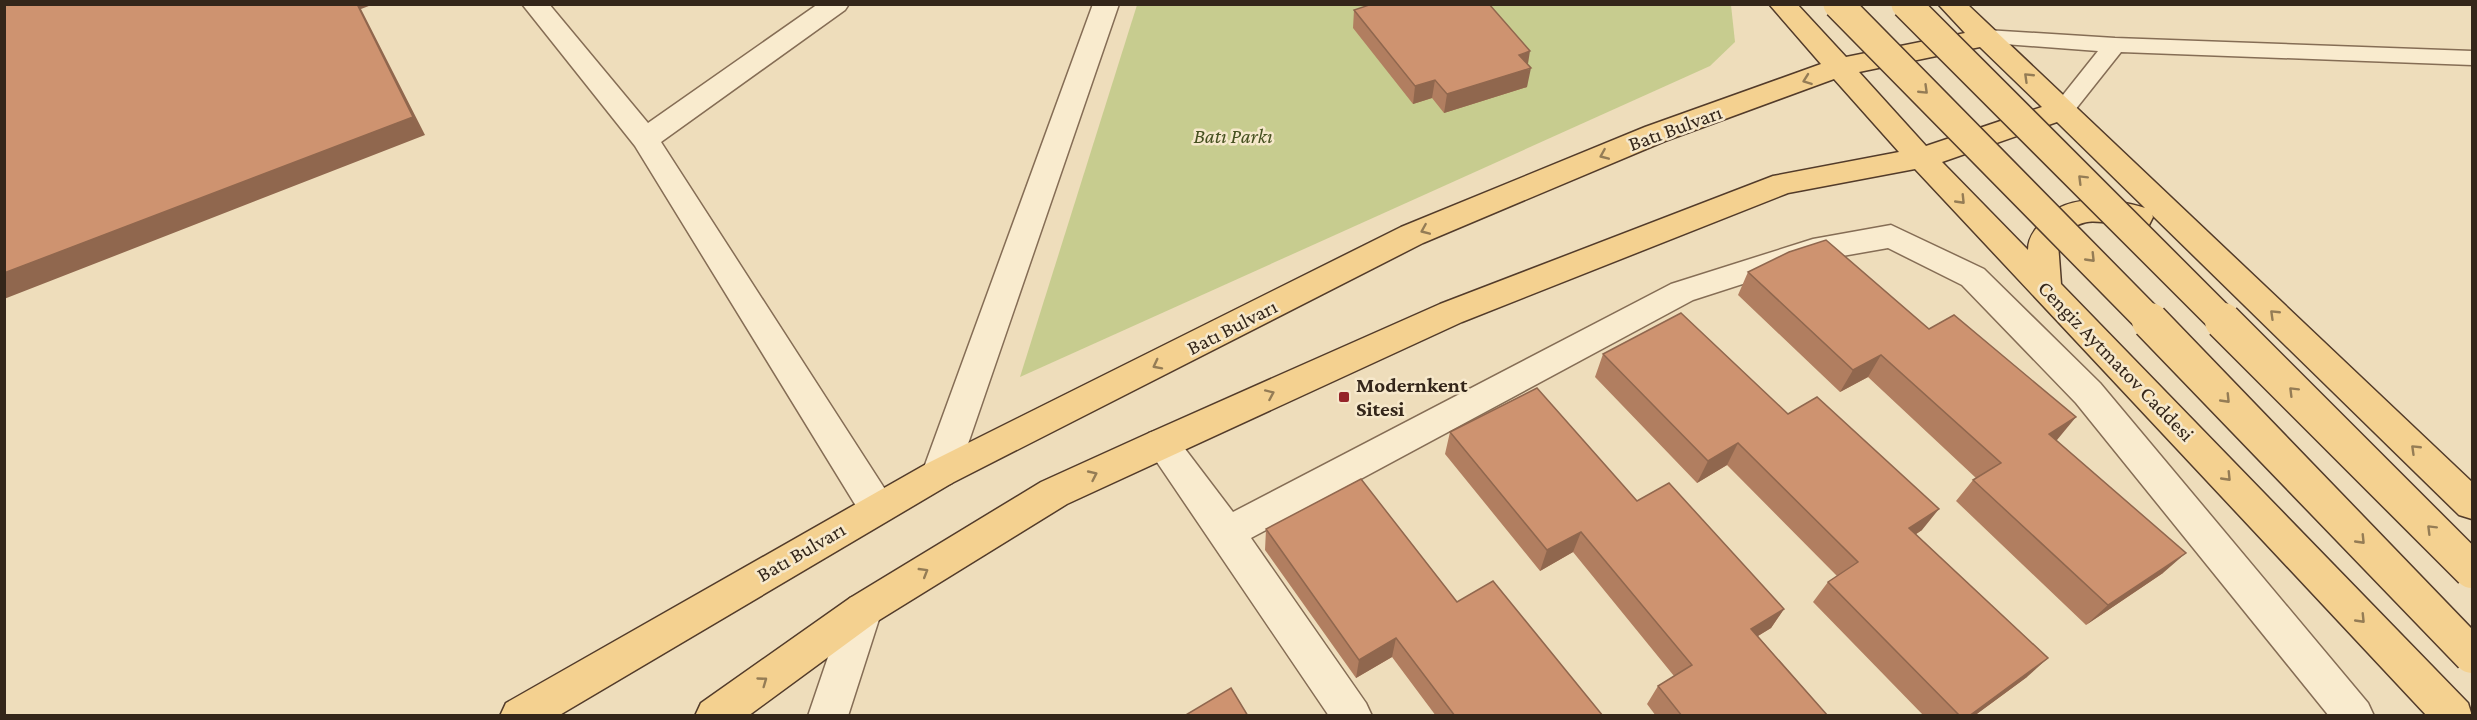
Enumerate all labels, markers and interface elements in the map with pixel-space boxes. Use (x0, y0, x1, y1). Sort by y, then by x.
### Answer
one-way arrow (1802, 72, 1813, 85)
one-way arrow (2024, 74, 2035, 85)
one-way arrow (1917, 82, 1928, 93)
street label: Batı Bulvarı (1625, 100, 1726, 156)
park label: Batı Parkı (1193, 124, 1273, 148)
one-way arrow (1600, 148, 1611, 160)
one-way arrow (2078, 175, 2089, 186)
one-way arrow (1954, 192, 1965, 203)
one-way arrow (1420, 223, 1431, 235)
one-way arrow (2083, 251, 2094, 262)
street label: Cengiz Aytmatov Caddesi (2033, 276, 2199, 447)
street label: Batı Bulvarı (1183, 294, 1282, 360)
one-way arrow (2271, 311, 2282, 322)
one-way arrow (1152, 358, 1163, 369)
place label: Modernkent Sitesi (1356, 373, 1468, 421)
one-way arrow (2290, 387, 2300, 398)
one-way arrow (1264, 389, 1275, 401)
marker: Modernkent Sitesi (1337, 390, 1351, 404)
one-way arrow (2219, 392, 2230, 403)
one-way arrow (2412, 446, 2423, 457)
one-way arrow (1087, 470, 1098, 482)
one-way arrow (2219, 470, 2230, 481)
street label: Batı Bulvarı (753, 517, 850, 587)
one-way arrow (2428, 525, 2438, 536)
one-way arrow (2354, 533, 2365, 543)
one-way arrow (918, 568, 928, 580)
one-way arrow (2354, 611, 2365, 622)
one-way arrow (756, 678, 767, 689)

